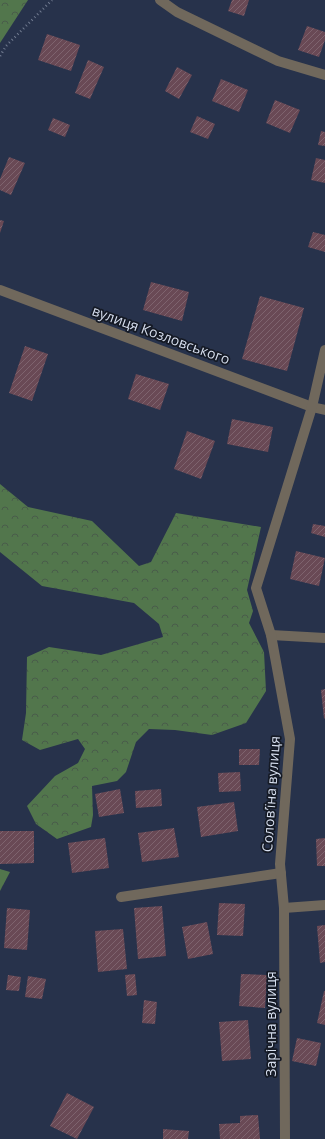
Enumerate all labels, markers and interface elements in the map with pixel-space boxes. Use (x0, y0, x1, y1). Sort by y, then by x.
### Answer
street label: вулиця Козловського (90, 301, 233, 368)
street label: Соловʼїна вулиця (257, 735, 284, 853)
street label: Зарічна вулиця (261, 971, 280, 1077)

